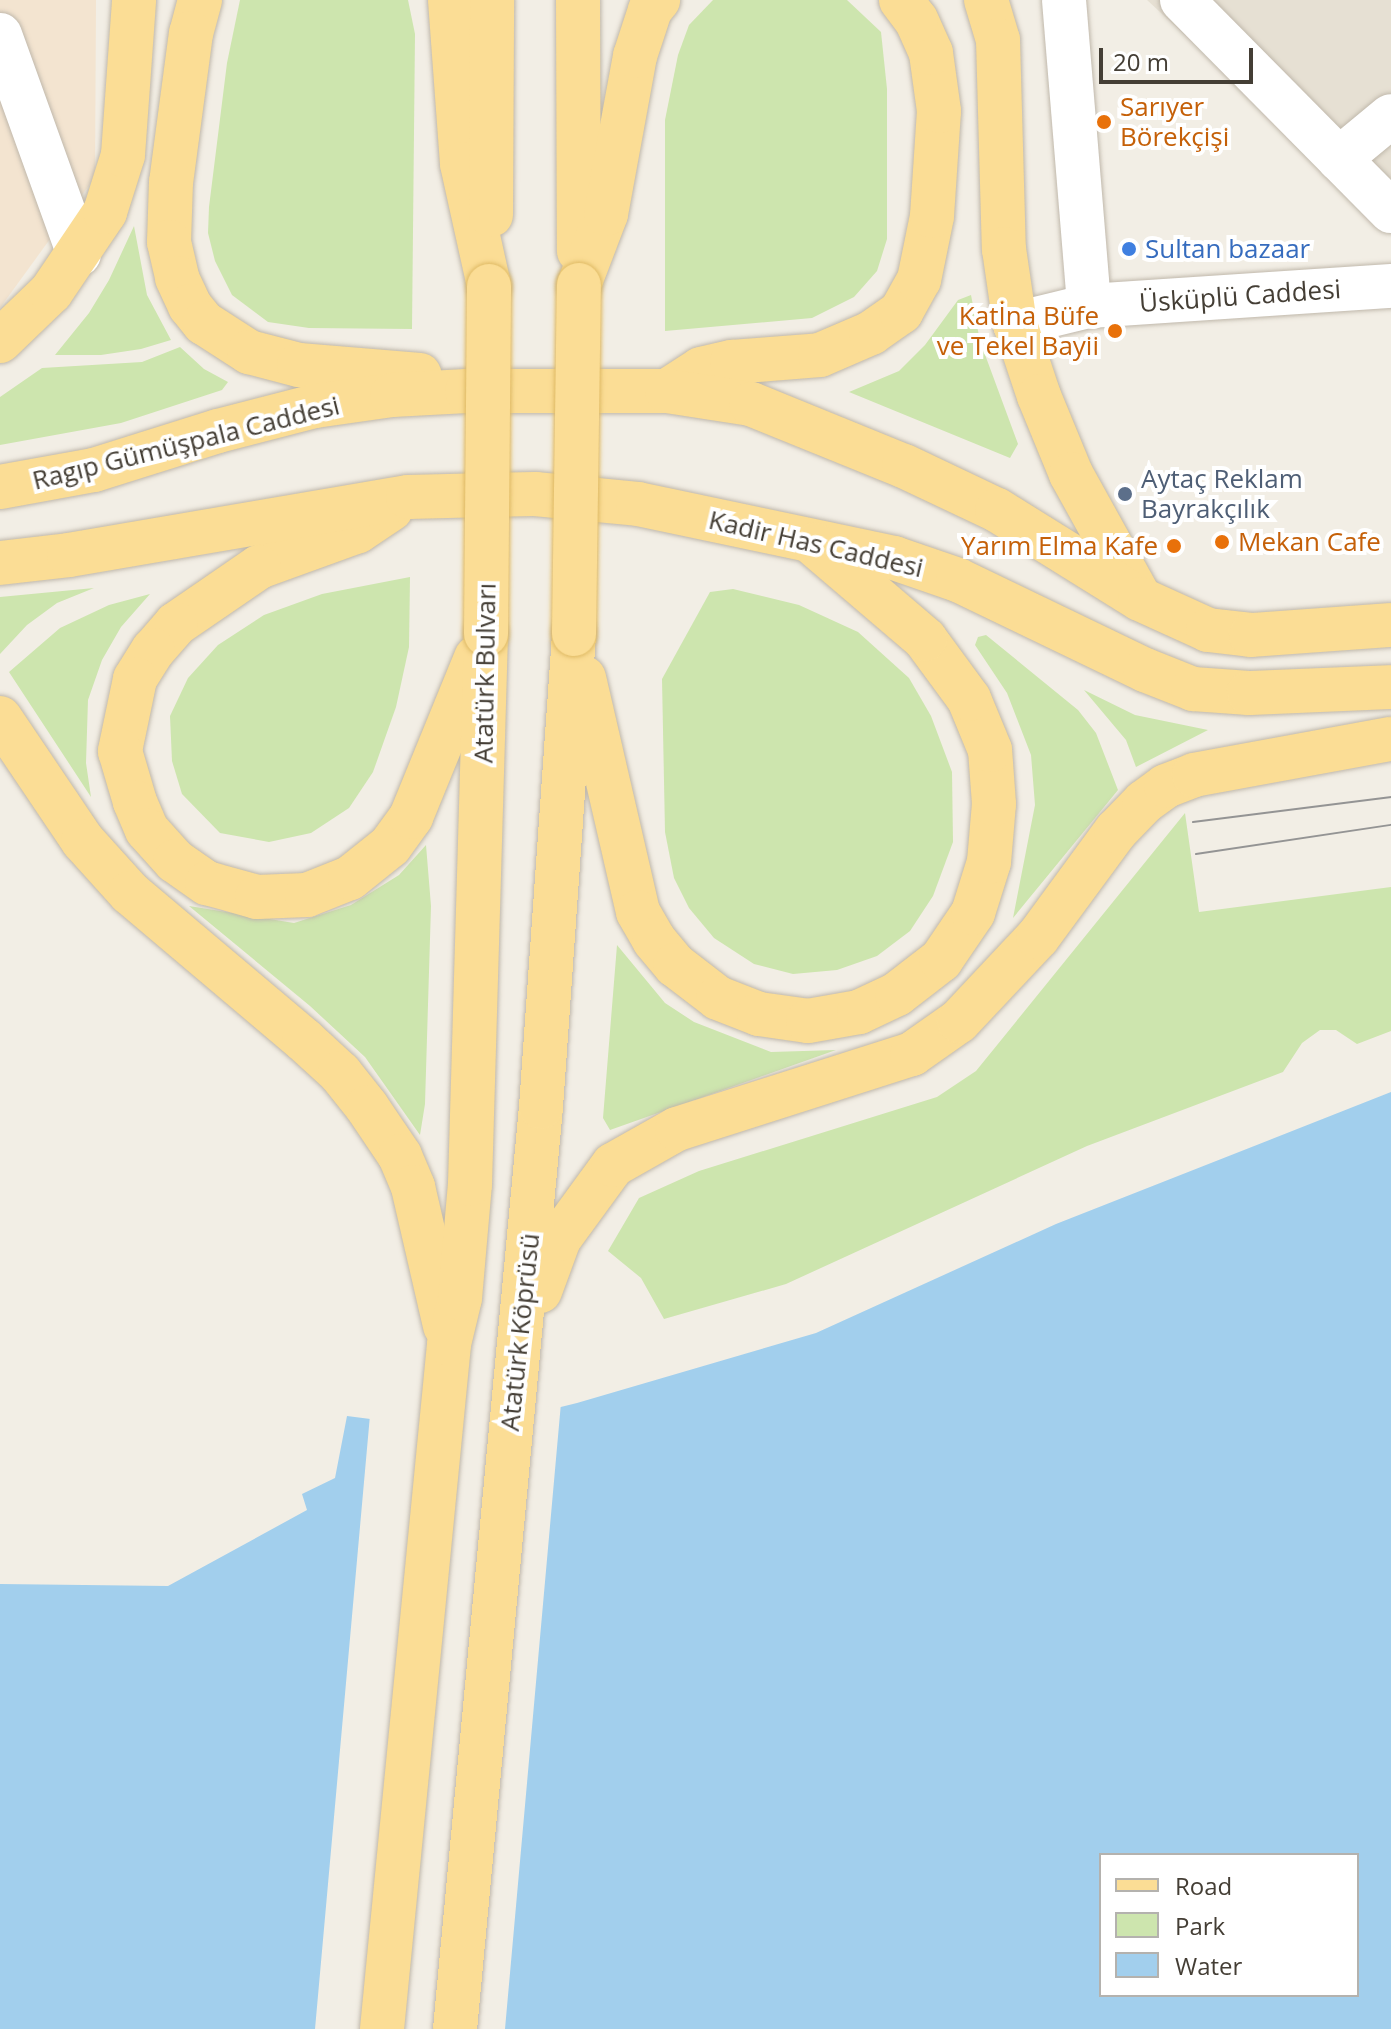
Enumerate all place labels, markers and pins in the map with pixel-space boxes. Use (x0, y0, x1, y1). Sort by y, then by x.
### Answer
place label: Sarıyer Börekçişi (1120, 91, 1229, 152)
marker: Sarıyer Börekçişi (1095, 113, 1113, 131)
place label: Sultan bazaar (1145, 233, 1310, 265)
marker: Sultan bazaar (1120, 240, 1138, 258)
place label: Katİna Büfe ve Tekel Bayii (937, 300, 1099, 362)
marker: Katİna Büfe ve Tekel Bayii (1106, 322, 1124, 340)
place label: Aytaç Reklam Bayrakçılık (1141, 463, 1303, 524)
marker: Aytaç Reklam Bayrakçılık (1116, 485, 1134, 503)
place label: Mekan Cafe (1238, 526, 1381, 558)
place label: Yarım Elma Kafe (961, 530, 1158, 562)
marker: Mekan Cafe (1213, 533, 1231, 551)
marker: Yarım Elma Kafe (1165, 537, 1183, 555)

